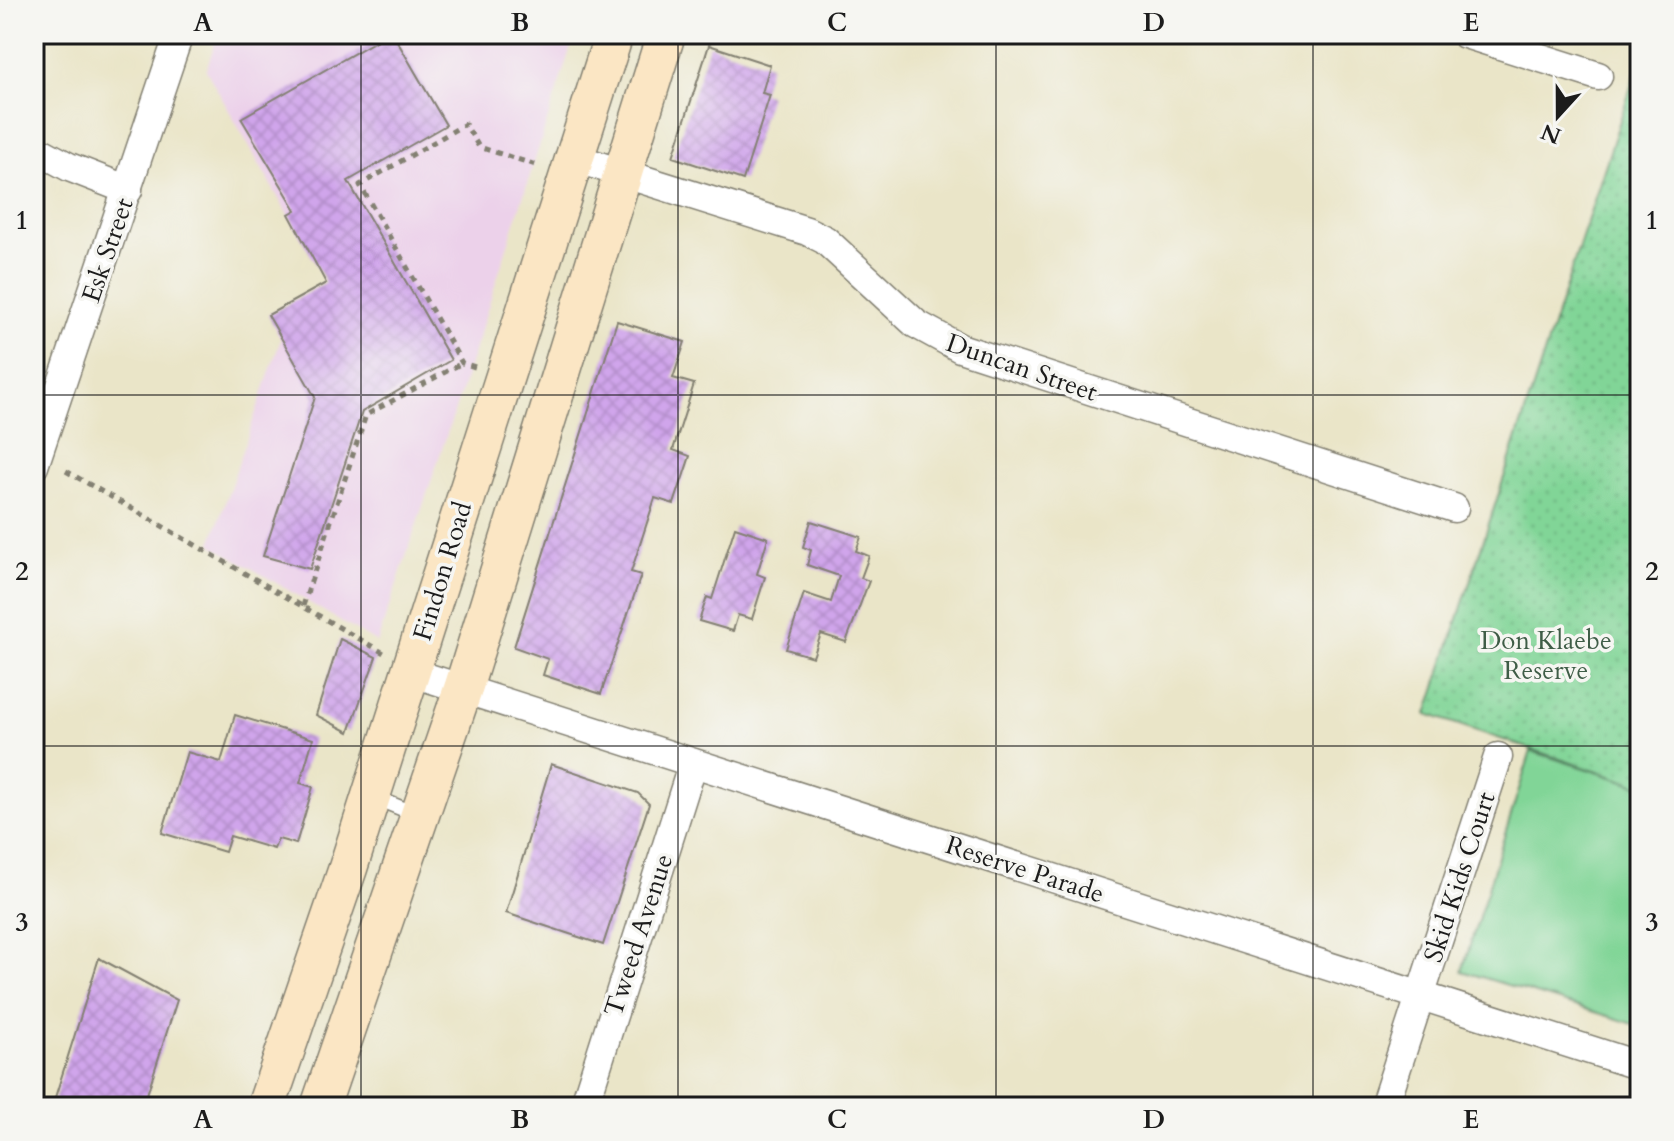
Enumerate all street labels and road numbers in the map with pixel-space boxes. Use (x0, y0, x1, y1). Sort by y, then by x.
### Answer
street label: Esk Street (73, 193, 142, 307)
street label: Duncan Street (942, 325, 1102, 410)
street label: Findon Road (405, 497, 480, 645)
street label: Skid Kids Court (1415, 788, 1503, 967)
street label: Reserve Parade (941, 827, 1109, 912)
street label: Tweed Avenue (596, 850, 681, 1021)

